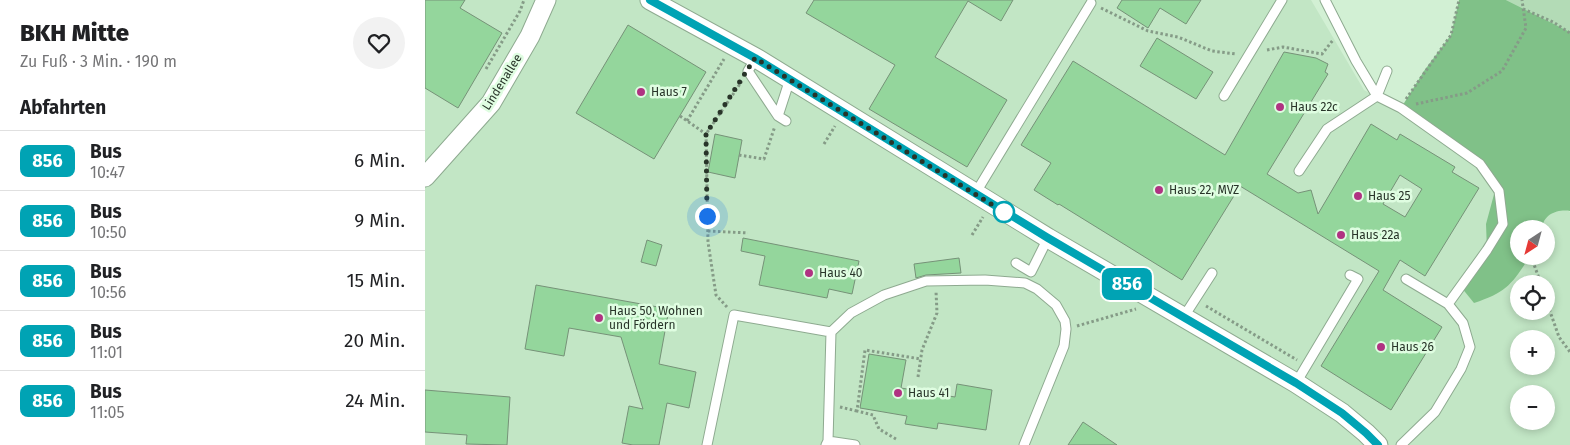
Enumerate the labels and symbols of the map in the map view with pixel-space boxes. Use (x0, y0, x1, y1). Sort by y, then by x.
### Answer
street label: Lindenallee (479, 51, 525, 113)
place label: Haus 7 (651, 85, 687, 99)
marker: Haus 7 (635, 86, 647, 98)
place label: Haus 22c (1290, 100, 1338, 114)
marker: Haus 22c (1274, 101, 1286, 113)
place label: Haus 22, MVZ (1169, 183, 1239, 197)
marker: Haus 22, MVZ (1153, 184, 1165, 196)
place label: Haus 25 (1368, 189, 1410, 203)
marker: Haus 25 (1352, 190, 1364, 202)
unlabelled marker (993, 201, 1015, 223)
your location (695, 204, 720, 229)
north arrow (1510, 220, 1555, 265)
place label: Haus 22a (1351, 228, 1400, 242)
marker: Haus 22a (1335, 229, 1347, 241)
place label: Haus 40 (819, 266, 863, 280)
marker: Haus 40 (803, 267, 815, 279)
line badge: 856 (1098, 268, 1156, 300)
place label: Haus 50, Wohnen und Fördern (609, 304, 703, 332)
marker: Haus 50, Wohnen und Fördern (593, 312, 605, 324)
place label: Haus 26 (1391, 340, 1434, 354)
marker: Haus 26 (1375, 341, 1387, 353)
place label: Haus 41 (908, 386, 949, 400)
marker: Haus 41 (892, 387, 904, 399)

